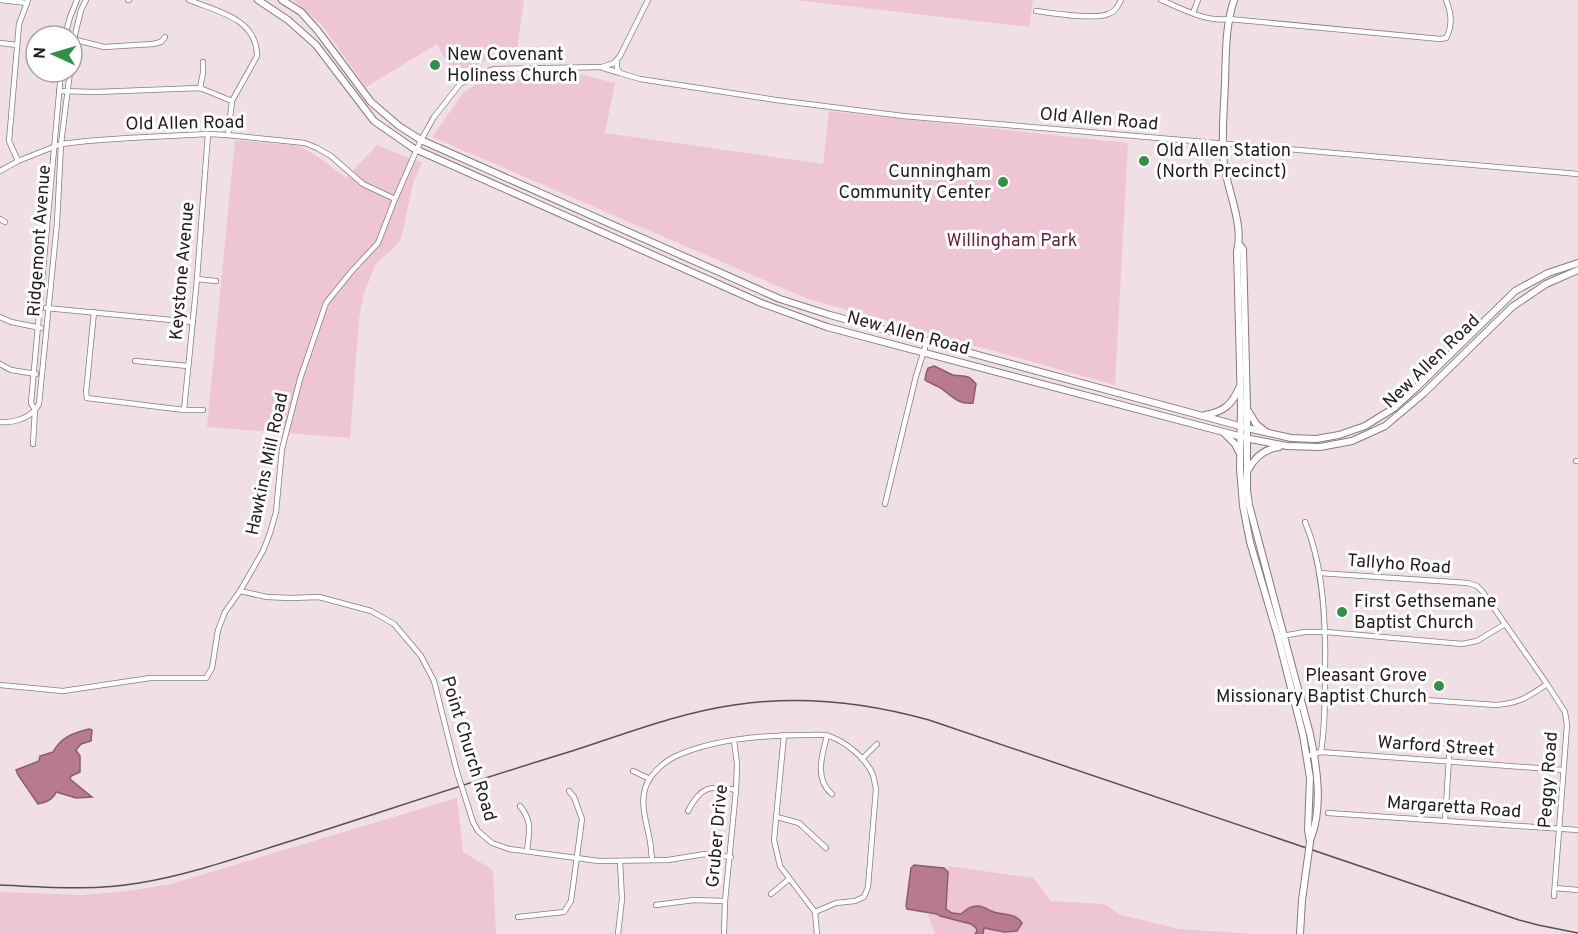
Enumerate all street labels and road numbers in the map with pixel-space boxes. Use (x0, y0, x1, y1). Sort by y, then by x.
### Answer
street label: Old Allen Road (1039, 103, 1159, 137)
street label: Old Allen Road (125, 111, 245, 137)
street label: Ridgemont Avenue (23, 164, 57, 318)
street label: Keystone Avenue (166, 201, 200, 341)
street label: New Allen Road (844, 307, 972, 361)
street label: New Allen Road (1379, 310, 1485, 414)
street label: Hawkins Mill Road (242, 390, 294, 538)
street label: Tallyho Road (1346, 550, 1452, 580)
street label: Point Church Road (435, 674, 501, 824)
street label: Warford Street (1377, 731, 1495, 763)
street label: Peggy Road (1534, 731, 1564, 829)
street label: Gruber Drive (702, 783, 734, 889)
street label: Margaretta Road (1386, 792, 1522, 824)

